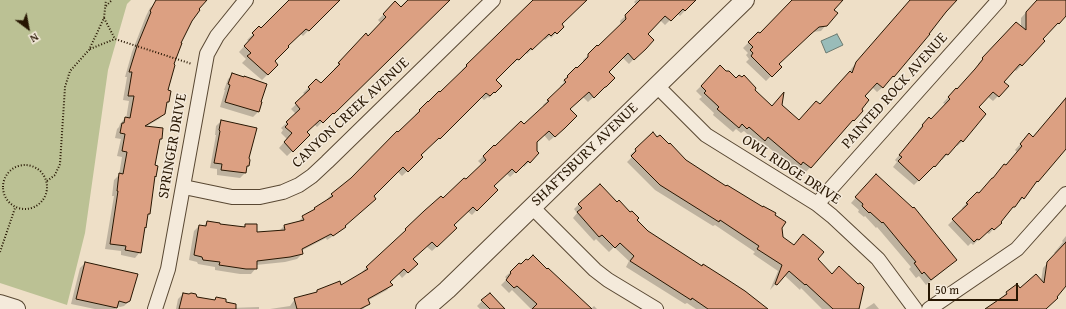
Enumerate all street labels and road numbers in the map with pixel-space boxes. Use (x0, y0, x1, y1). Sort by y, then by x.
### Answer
street label: PAINTED ROCK AVENUE (838, 29, 952, 153)
street label: CANYON CREEK AVENUE (289, 54, 413, 172)
street label: SPRINGER DRIVE (155, 92, 191, 200)
street label: SHAFTSBURY AVENUE (528, 99, 642, 211)
street label: OWL RIDGE DRIVE (738, 131, 844, 209)

